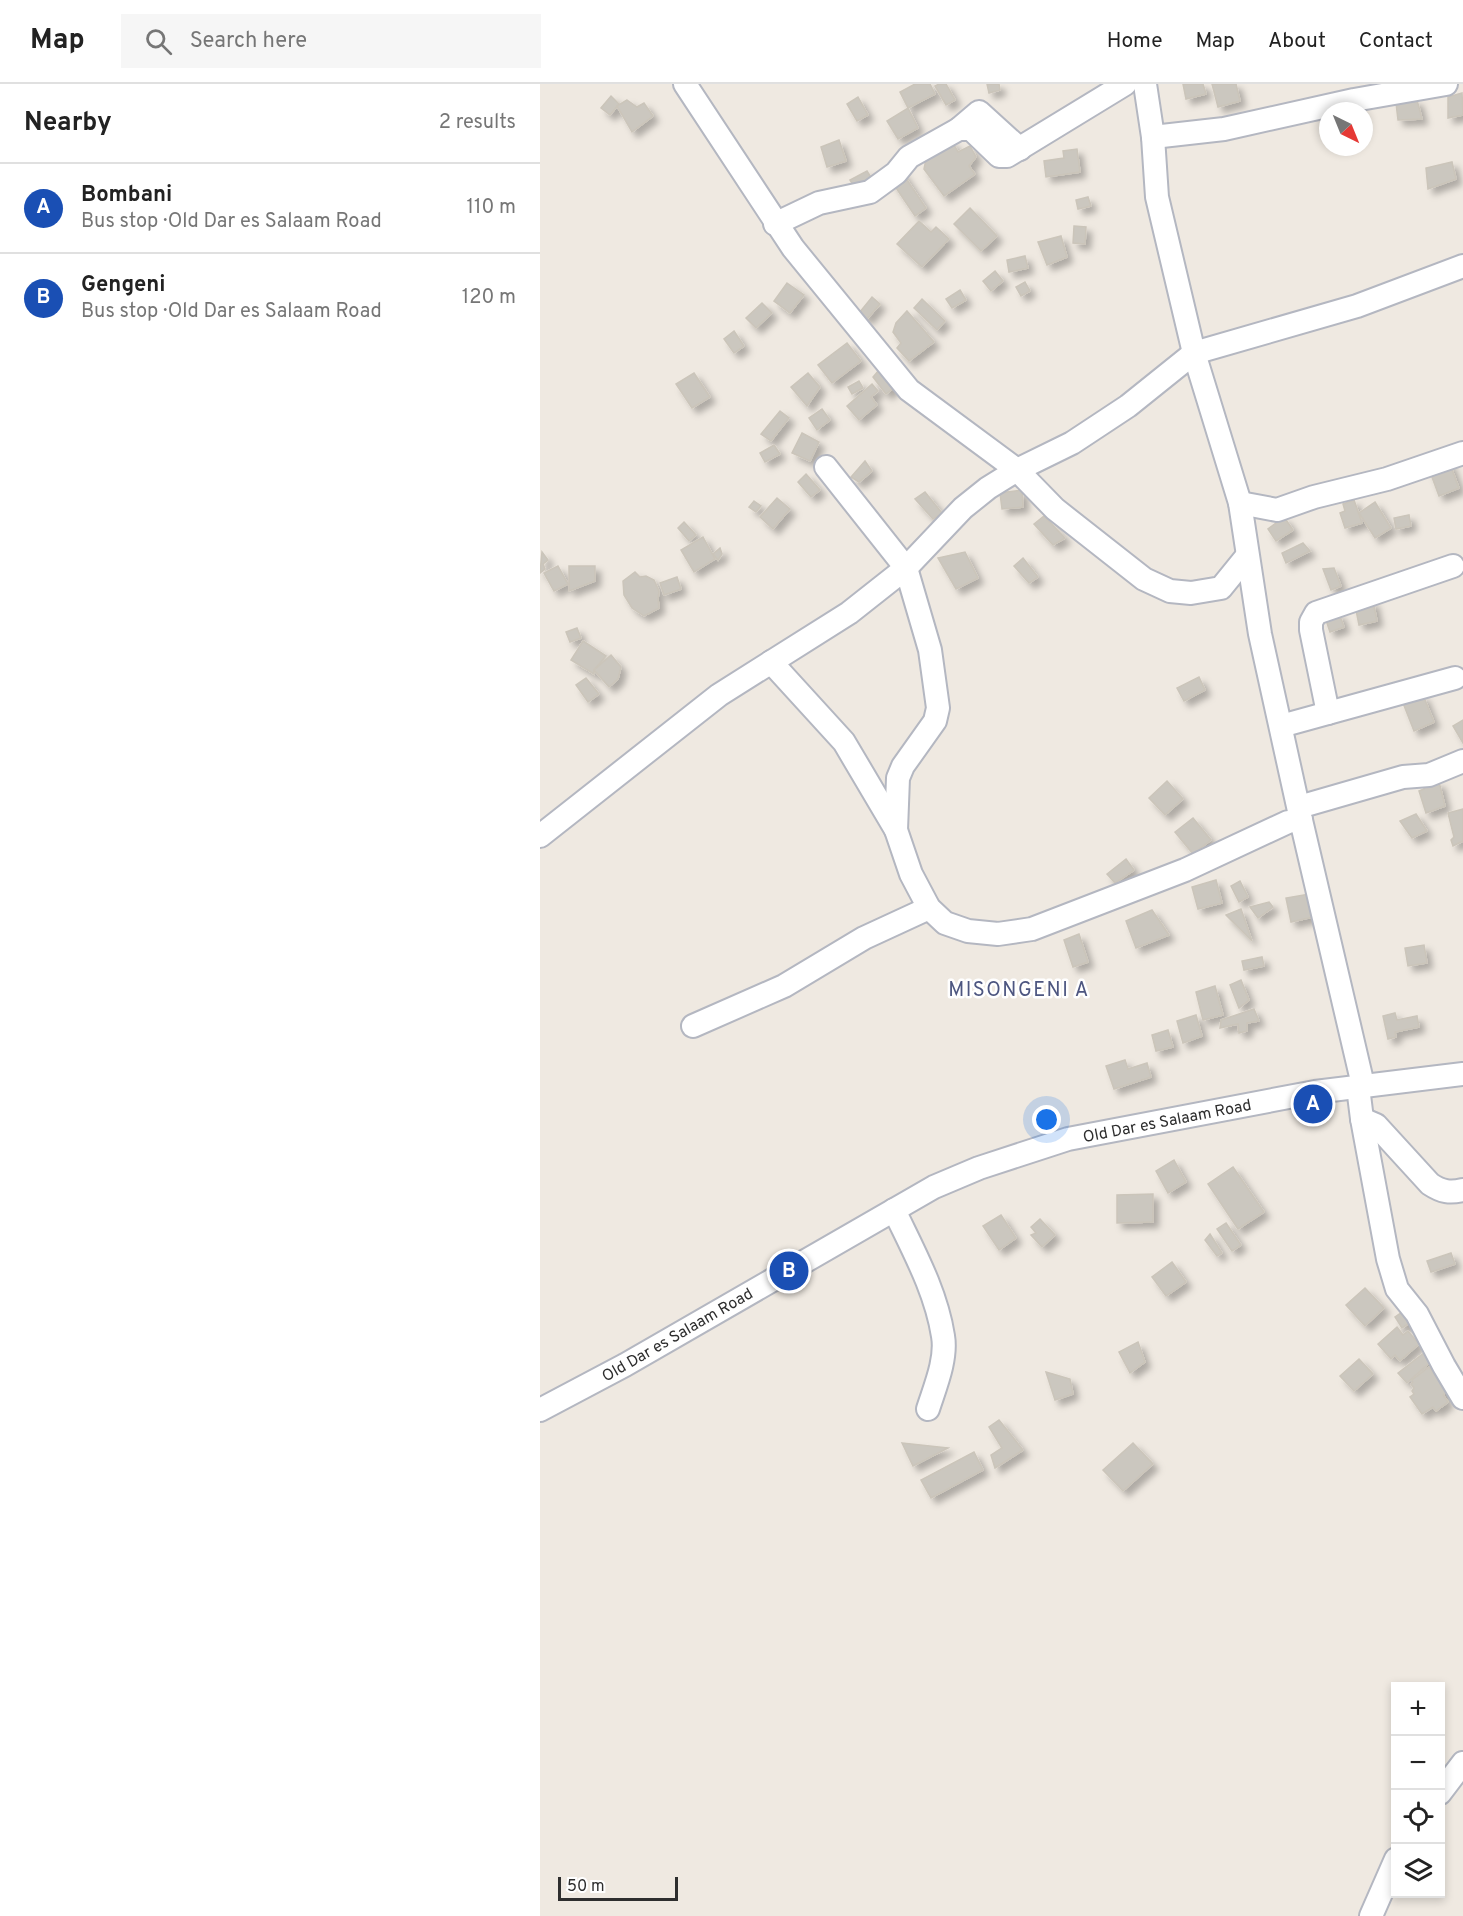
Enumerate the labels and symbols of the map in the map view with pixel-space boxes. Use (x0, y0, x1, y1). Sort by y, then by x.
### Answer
north arrow (1319, 102, 1373, 156)
district label: MISONGENI A (948, 978, 1090, 1004)
pin: A (1294, 1082, 1332, 1126)
street label: Old Dar es Salaam Road (1081, 1096, 1253, 1148)
your location (1032, 1105, 1061, 1134)
pin: B (770, 1248, 808, 1294)
street label: Old Dar es Salaam Road (599, 1284, 757, 1387)
scale bar (558, 1874, 678, 1902)

